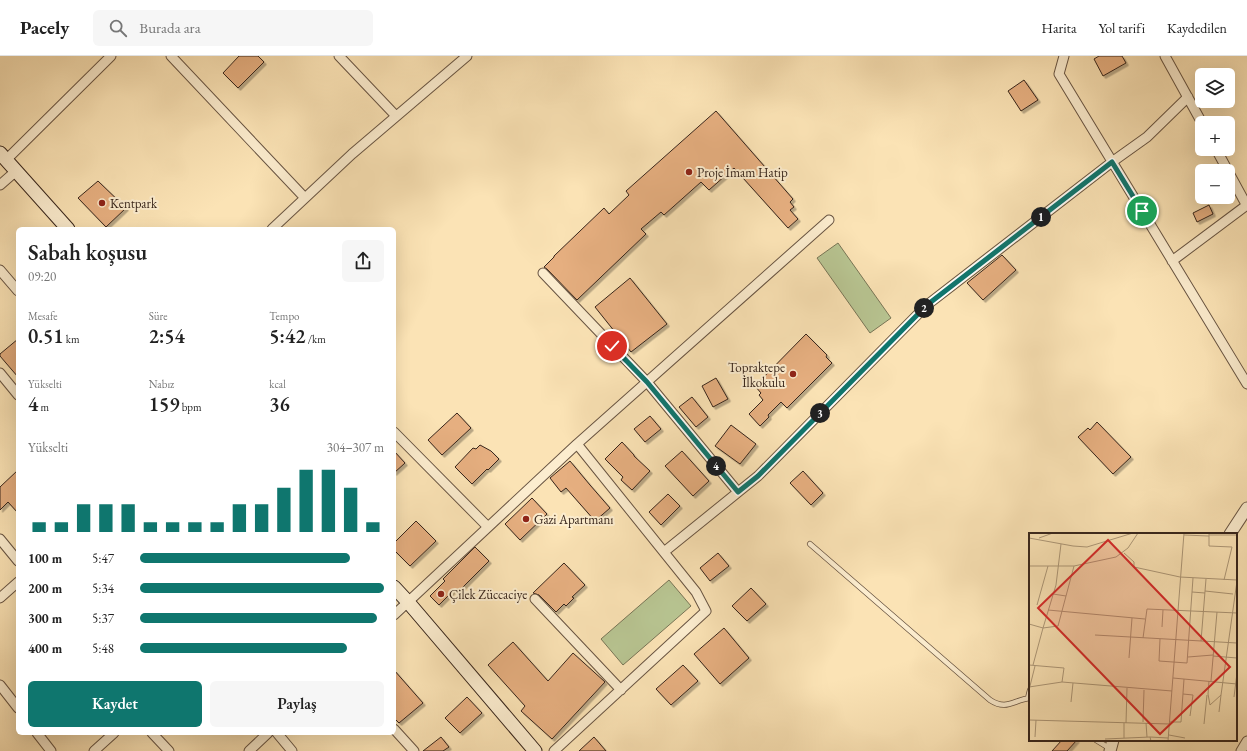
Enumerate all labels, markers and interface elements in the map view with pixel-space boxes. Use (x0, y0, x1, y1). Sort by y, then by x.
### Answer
search box (93, 10, 373, 46)
text: Pacely (20, 15, 69, 40)
icon: search (107, 17, 129, 39)
text: Burada ara (139, 18, 201, 37)
text: Harita (1042, 19, 1077, 37)
text: Yol tarifi (1099, 19, 1145, 37)
text: Kaydedilen (1167, 19, 1227, 37)
map controls (1195, 68, 1235, 204)
button: layers (1195, 68, 1235, 108)
button: + (1195, 116, 1235, 156)
place label: Proje İmam Hatip (697, 164, 788, 181)
button: − (1195, 164, 1235, 204)
marker: Proje İmam Hatip (684, 167, 694, 177)
pin (1125, 194, 1159, 228)
place label: Kentpark (110, 195, 158, 212)
marker: Kentpark (97, 198, 107, 208)
icon: arrive (1131, 200, 1153, 222)
pin: 1 (1031, 207, 1051, 227)
text: 1 (1038, 210, 1044, 224)
text: Sabah koşusu (28, 238, 147, 267)
button: share (342, 240, 384, 282)
text: 09:20 (28, 268, 56, 285)
pin: 2 (914, 298, 934, 318)
text: 2 (921, 301, 927, 315)
text: Mesafe (28, 309, 57, 323)
text: Süre (149, 309, 168, 323)
text: Tempo (269, 309, 300, 323)
text: 0.51 (28, 323, 64, 349)
text: 2:54 (149, 323, 185, 349)
text: 5:42 (269, 323, 306, 349)
pin (595, 329, 629, 363)
text: km (64, 332, 80, 346)
text: /km (306, 332, 326, 346)
icon: check (601, 335, 623, 357)
place label: Topraktepe İlkokulu (728, 359, 785, 391)
marker: Topraktepe İlkokulu (788, 369, 798, 379)
text: Yükselti (28, 377, 62, 391)
text: Nabız (149, 377, 174, 391)
text: kcal (269, 377, 286, 391)
text: 4 (28, 391, 38, 417)
text: 159 (149, 391, 179, 417)
text: 36 (269, 391, 290, 417)
text: m (38, 400, 49, 414)
text: bpm (179, 400, 202, 414)
pin: 3 (810, 403, 830, 423)
text: 3 (817, 406, 823, 420)
text: Yükselti (28, 439, 68, 456)
text: 304–307 m (327, 439, 384, 456)
pin: 4 (706, 456, 726, 476)
text: 4 (713, 459, 719, 473)
place label: Gazi Apartmanı (534, 511, 614, 528)
marker: Gazi Apartmanı (521, 514, 531, 524)
inset map (1029, 533, 1237, 741)
text: 100 m (28, 550, 62, 567)
text: 5:47 (92, 550, 114, 567)
text: 200 m (28, 580, 62, 597)
text: 5:34 (92, 580, 114, 597)
place label: Çilek Züccaciye (449, 586, 527, 603)
marker: Çilek Züccaciye (436, 589, 446, 599)
text: 300 m (28, 610, 62, 627)
text: 5:37 (92, 610, 114, 627)
text: 400 m (28, 640, 62, 657)
text: 5:48 (92, 640, 114, 657)
button: Kaydet (28, 681, 202, 727)
button: Paylaş (210, 681, 384, 727)

